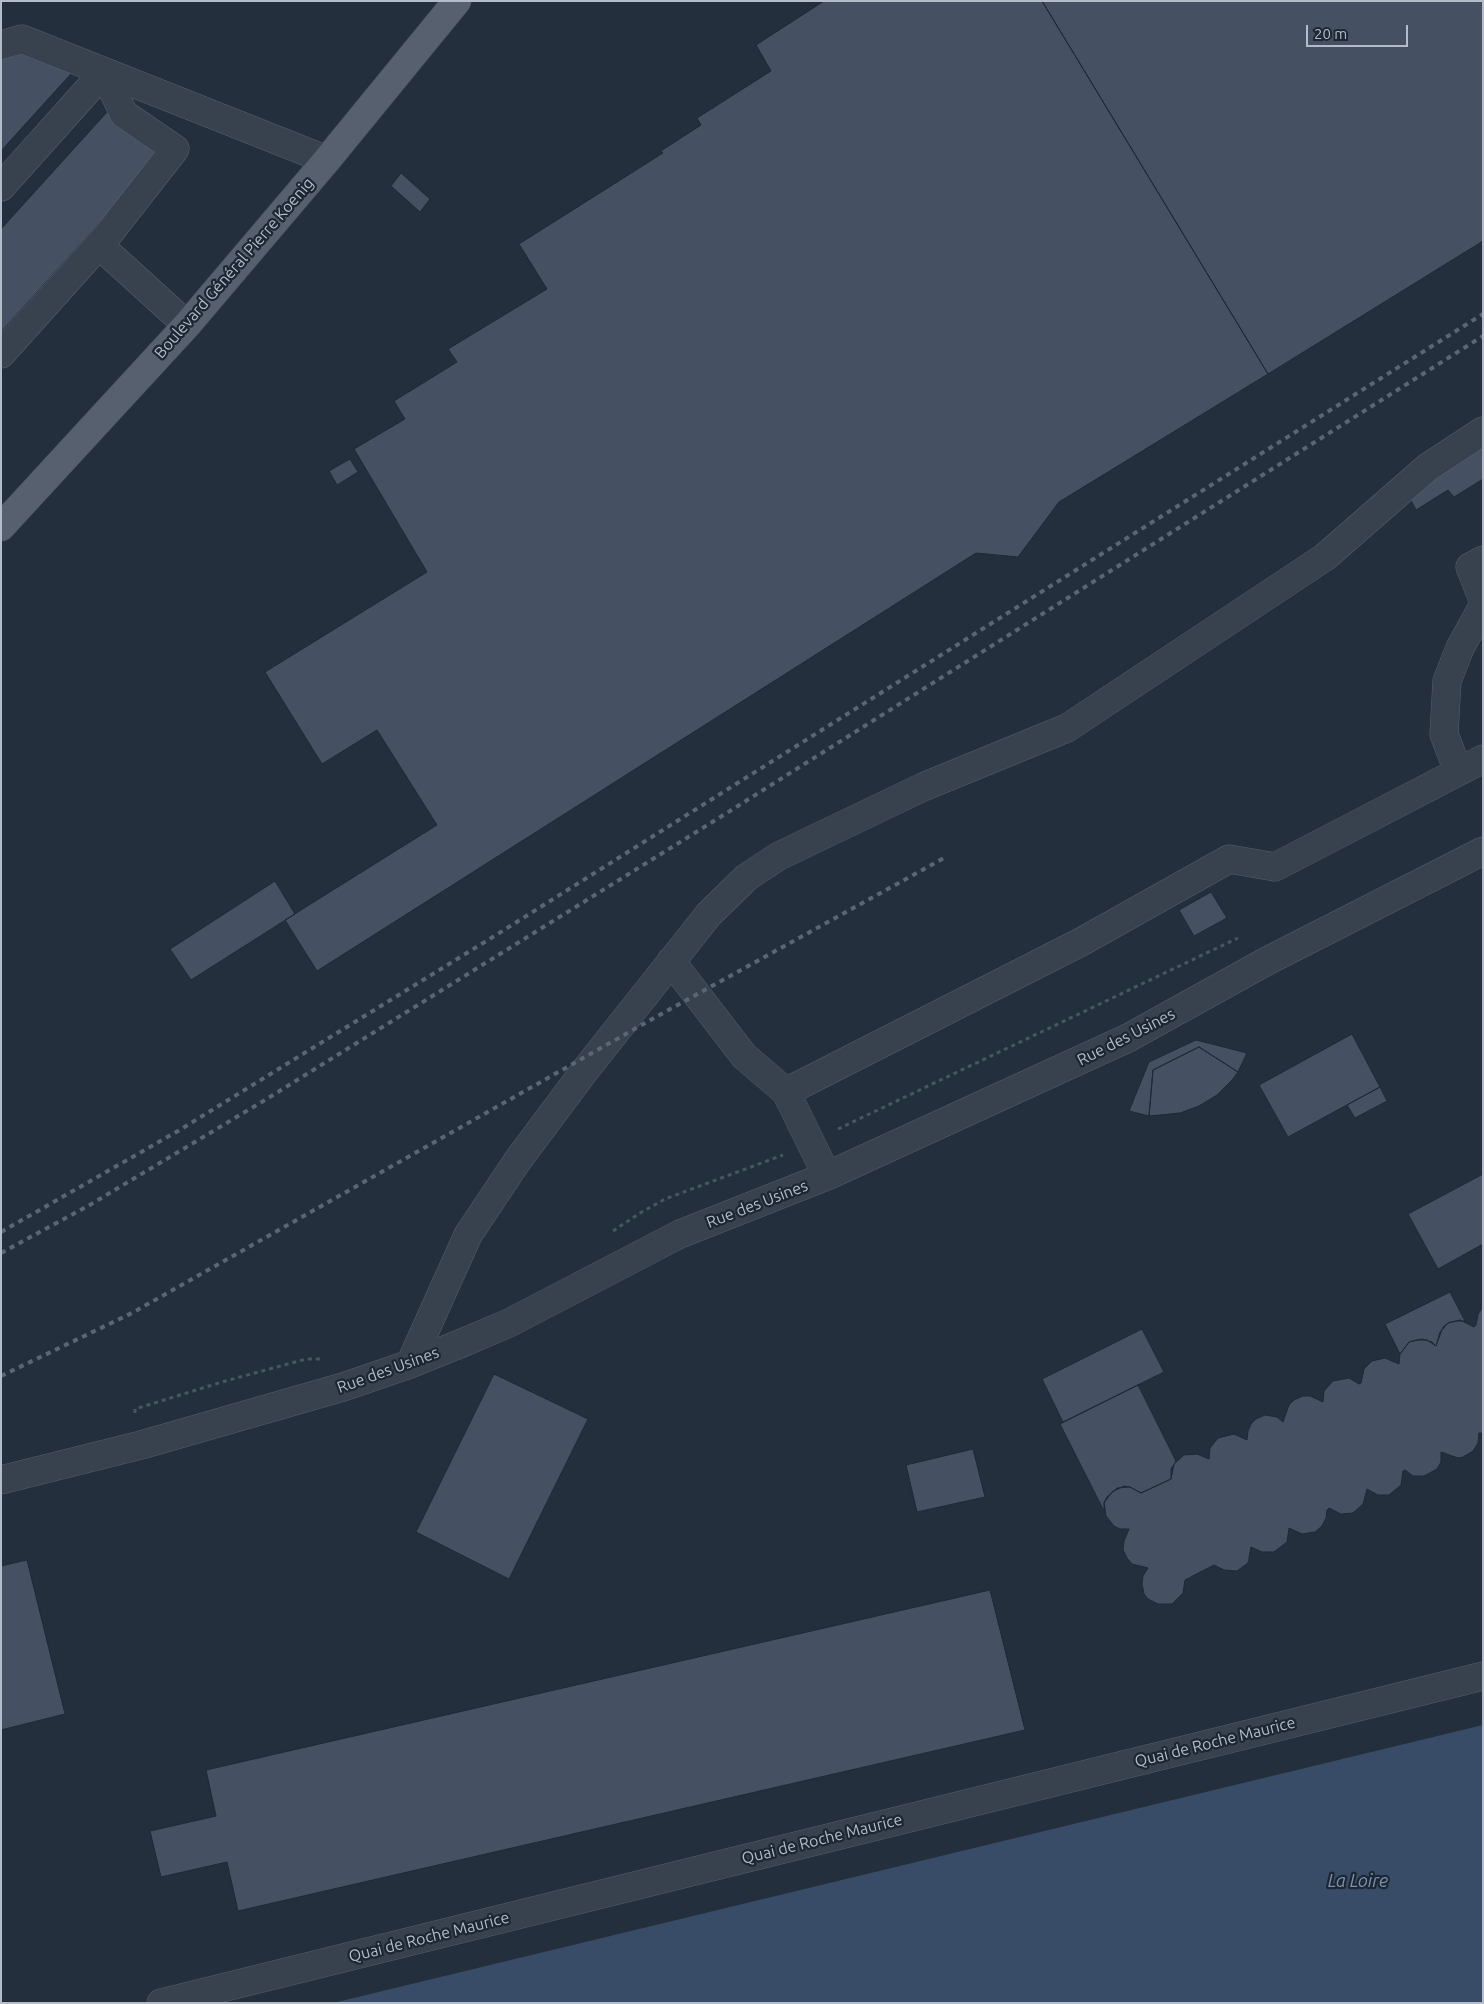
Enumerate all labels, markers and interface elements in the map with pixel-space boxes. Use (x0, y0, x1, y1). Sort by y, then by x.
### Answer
scale bar (1309, 15, 1412, 47)
text: 20 m (1314, 25, 1347, 42)
street label: Boulevard Général Pierre Koenig (150, 174, 318, 362)
street label: Rue des Usines (1074, 1004, 1178, 1070)
street label: Rue des Usines (704, 1176, 810, 1232)
street label: Rue des Usines (334, 1343, 442, 1397)
street label: Quai de Roche Maurice (1133, 1713, 1297, 1771)
street label: Quai de Roche Maurice (740, 1810, 904, 1868)
water label: La Loire (1328, 1870, 1388, 1892)
street label: Quai de Roche Maurice (347, 1908, 511, 1966)

